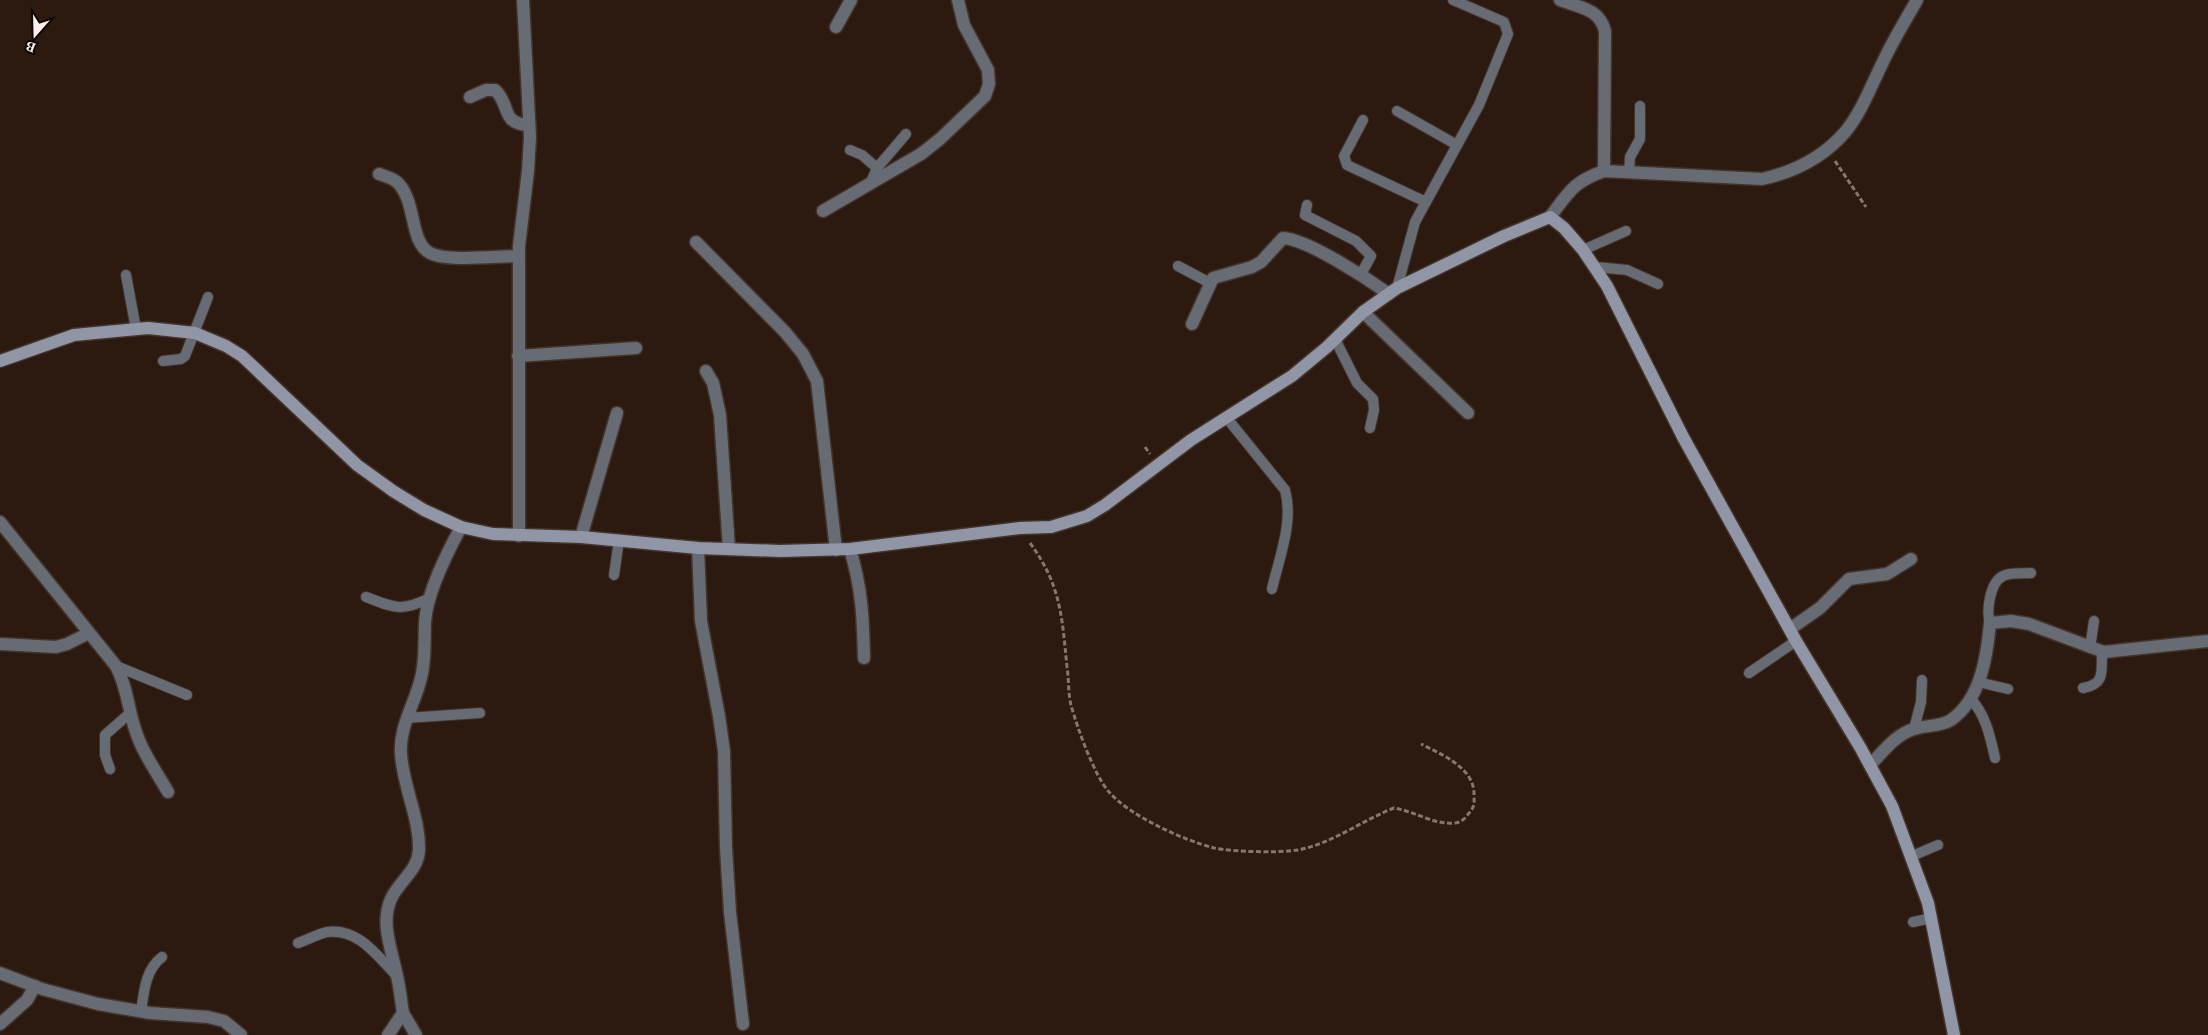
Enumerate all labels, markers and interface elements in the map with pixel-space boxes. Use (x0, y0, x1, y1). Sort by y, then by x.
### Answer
north arrow (10, 10, 60, 60)
text: B (22, 35, 39, 58)

